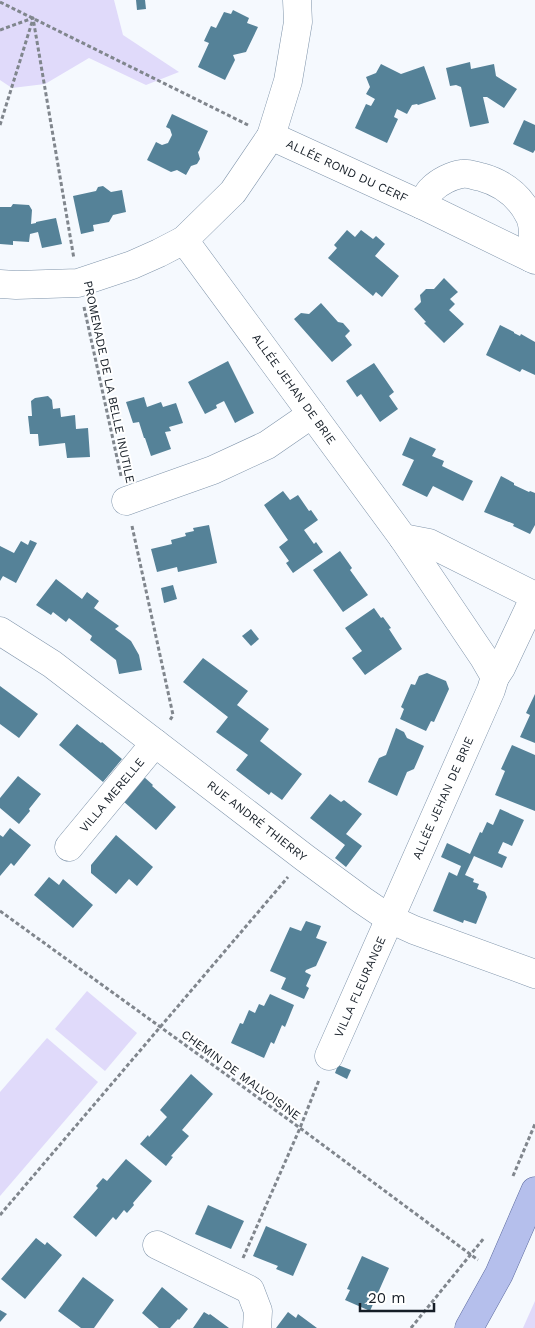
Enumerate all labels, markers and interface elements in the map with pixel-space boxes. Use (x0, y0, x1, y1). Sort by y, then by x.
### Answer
street label: ALLÉE ROND DU CERF (284, 137, 410, 205)
street label: PROMENADE DE LA BELLE INUTILE (81, 280, 137, 485)
street label: ALLÉE JEHAN DE BRIE (249, 331, 339, 447)
street label: ALLÉE JEHAN DE BRIE (410, 734, 477, 862)
street label: VILLA MERELLE (77, 755, 147, 835)
street label: RUE ANDRÉ THIERRY (204, 778, 310, 864)
street label: VILLA FLEURANGE (331, 934, 389, 1040)
street label: CHEMIN DE MALVOISINE (179, 1027, 304, 1123)
scale bar (360, 1280, 434, 1312)
text: 20 m (368, 1289, 406, 1307)

